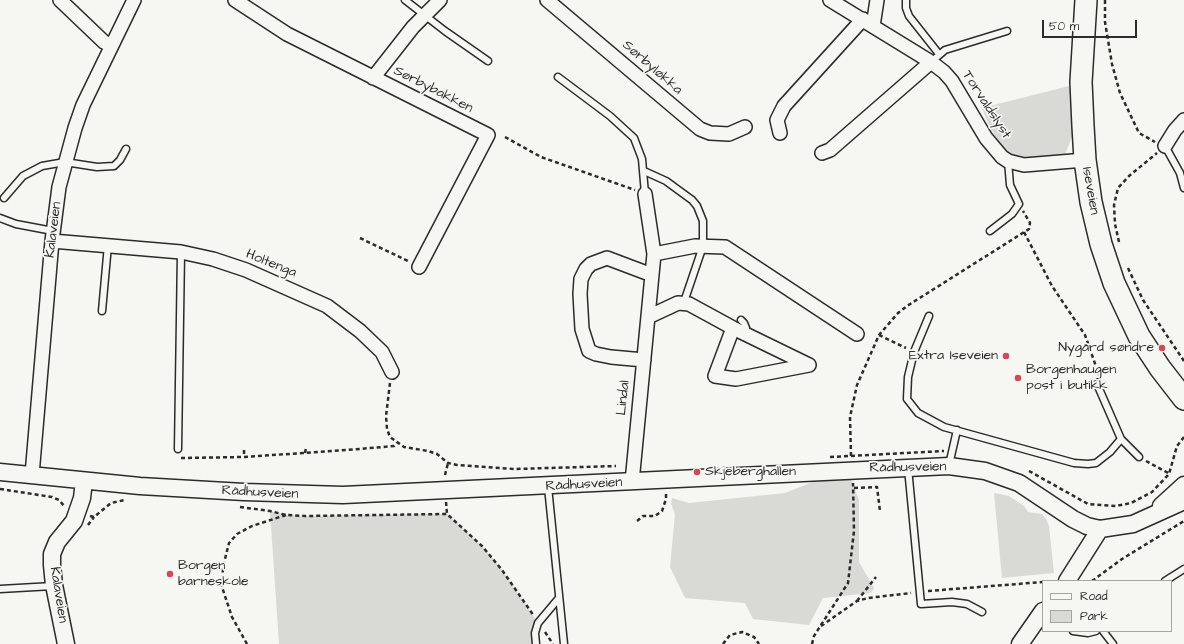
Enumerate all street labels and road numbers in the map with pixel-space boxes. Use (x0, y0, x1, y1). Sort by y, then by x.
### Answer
street label: Sørbyløkka (618, 37, 686, 99)
street label: Sørbybakken (390, 63, 476, 117)
street label: Torvaldslyst (958, 68, 1014, 142)
street label: Iseveien (1078, 166, 1102, 216)
street label: Kalaveien (42, 201, 66, 259)
street label: Holtenga (243, 246, 299, 282)
street label: Lindal (614, 380, 634, 416)
street label: Rådhusveien (869, 459, 947, 477)
street label: Rådhusveien (545, 475, 623, 495)
street label: Rådhusveien (221, 483, 299, 503)
street label: Kalaveien (45, 566, 71, 624)

